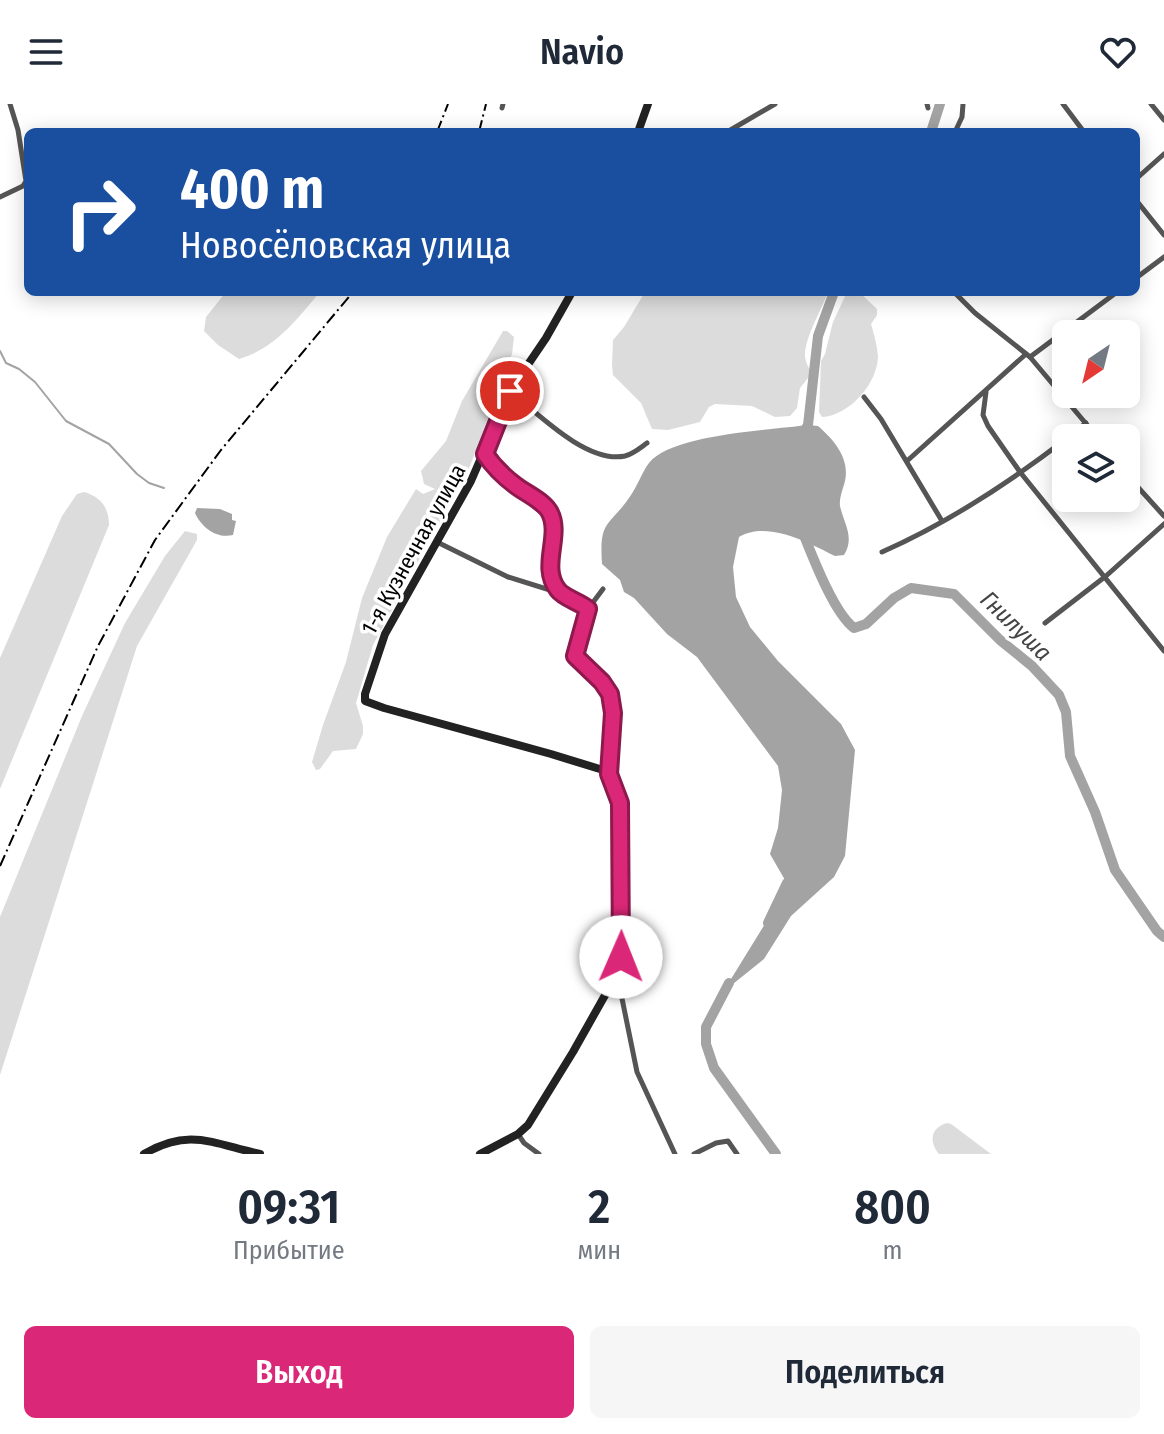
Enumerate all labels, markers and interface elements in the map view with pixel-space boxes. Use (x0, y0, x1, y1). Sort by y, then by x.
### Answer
icon: menu (24, 30, 68, 74)
text: Navio (540, 30, 624, 74)
icon: heart (1096, 30, 1140, 74)
text: 400 m (180, 156, 324, 223)
icon: right (48, 160, 152, 264)
text: Новосёловская улица (180, 224, 511, 268)
north arrow (1052, 320, 1140, 408)
map controls (1052, 320, 1140, 512)
pin (476, 357, 544, 425)
icon: arrive (488, 369, 532, 413)
button: layers (1052, 424, 1140, 512)
street label: 1-я Кузнечная улица (355, 459, 471, 639)
water label: Гнилуша (975, 585, 1057, 667)
position arrow (579, 915, 663, 999)
text: 09:31 (237, 1178, 340, 1236)
text: 2 (588, 1178, 610, 1236)
text: 800 (854, 1178, 931, 1236)
text: Прибытие (233, 1235, 345, 1266)
text: мин (578, 1235, 621, 1266)
text: m (883, 1235, 903, 1266)
button: Выход (24, 1326, 574, 1418)
button: Поделиться (590, 1326, 1140, 1418)

